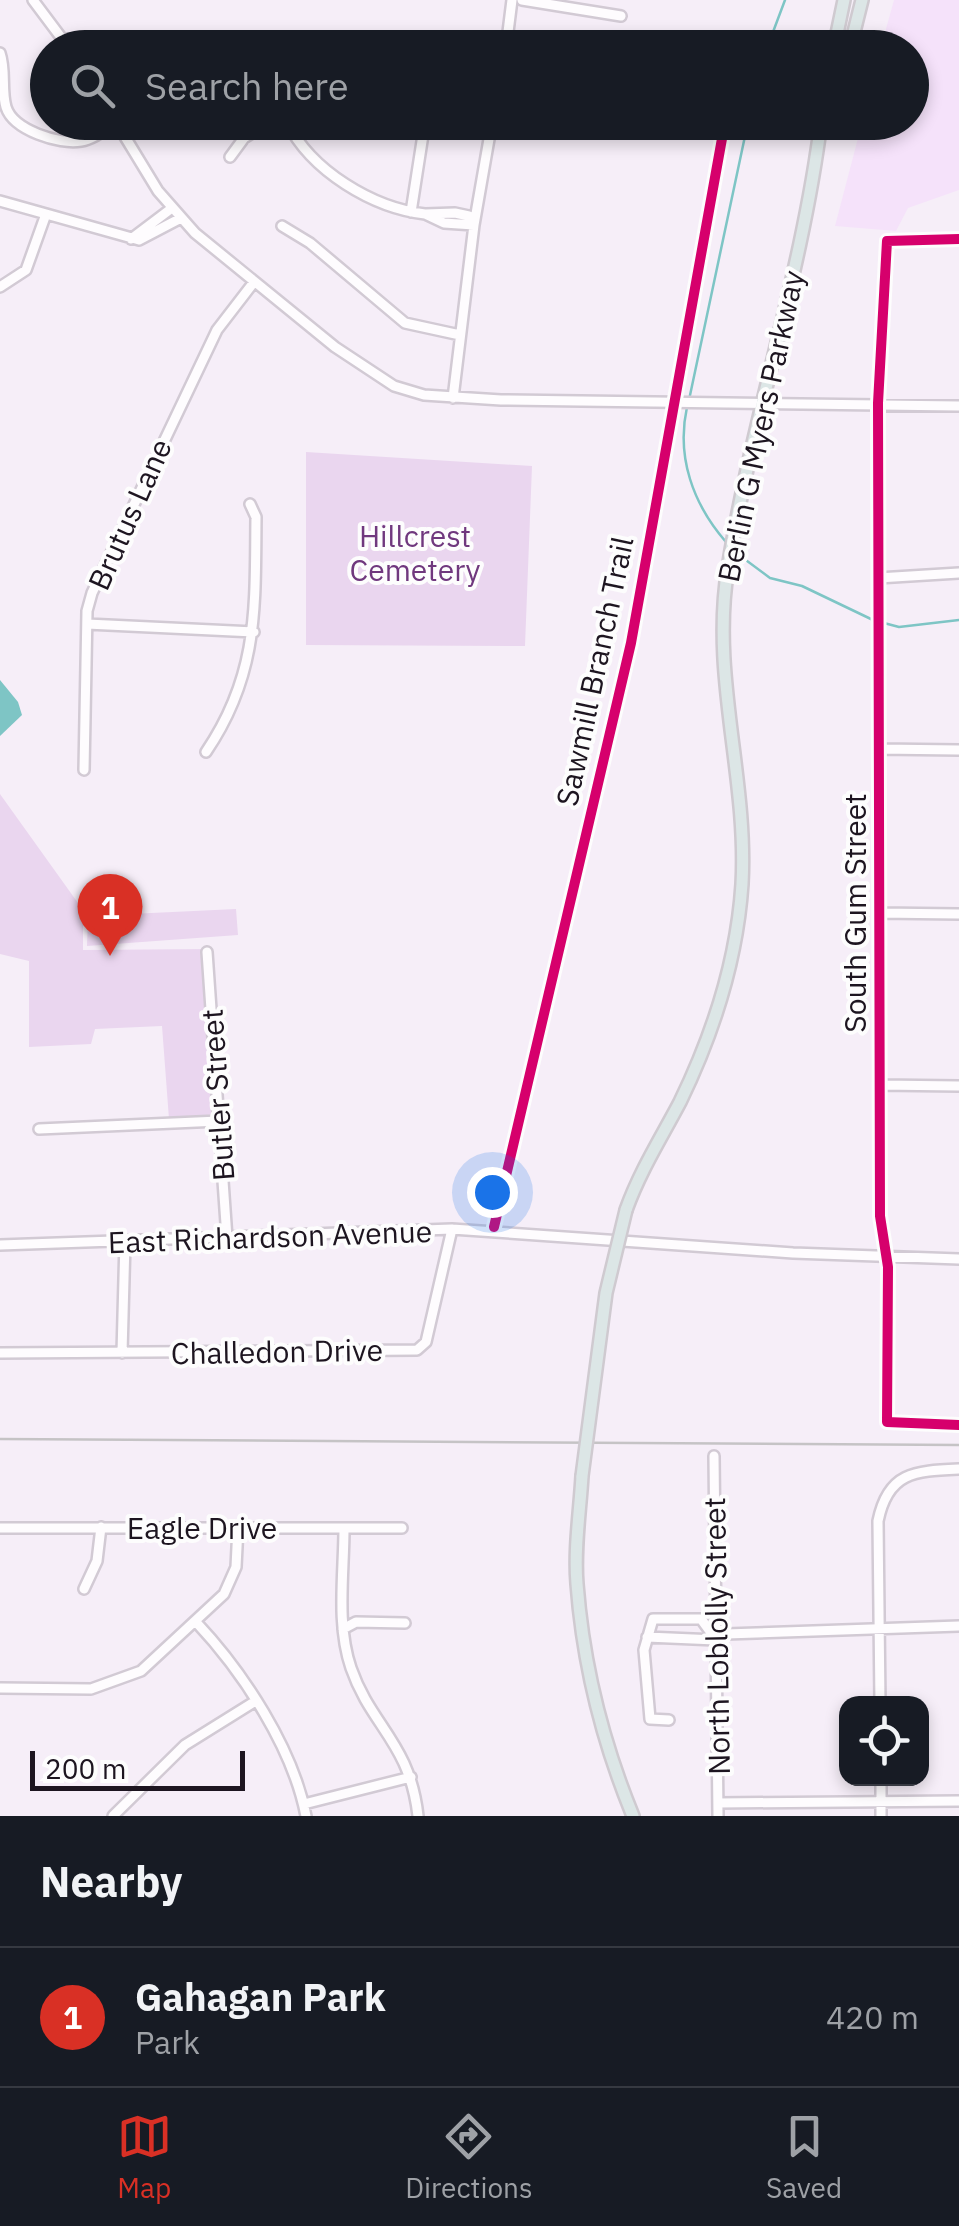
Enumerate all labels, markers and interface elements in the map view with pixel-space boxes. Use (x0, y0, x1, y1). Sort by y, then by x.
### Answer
search box (30, 30, 929, 140)
icon: search (65, 58, 120, 113)
text: Search here (145, 61, 349, 110)
street label: Berlin G Myers Parkway (708, 267, 812, 585)
street label: Brutus Lane (78, 432, 180, 596)
park label: Hillcrest Cemetery (350, 516, 480, 589)
street label: Sawmill Branch Trail (546, 533, 642, 809)
street label: South Gum Street (835, 793, 874, 1033)
pin: 1 (78, 874, 142, 956)
street label: Butler Street (192, 1008, 242, 1182)
your location (467, 1167, 518, 1218)
street label: East Richardson Avenue (107, 1211, 433, 1261)
street label: Challedon Drive (171, 1330, 383, 1372)
street label: North Loblolly Street (694, 1497, 738, 1775)
street label: Eagle Drive (127, 1508, 277, 1547)
map controls (839, 1696, 929, 1786)
button: locate (839, 1696, 929, 1786)
scale bar (30, 1746, 245, 1790)
text: 200 m (45, 1750, 126, 1787)
text: Nearby (40, 1854, 182, 1909)
text: Gahagan Park (135, 1972, 386, 2021)
text: 1 (63, 1996, 82, 2038)
text: 420 m (826, 1996, 919, 2038)
text: Park (135, 2021, 200, 2063)
tab: Map (117, 2109, 172, 2206)
tab: Directions (405, 2109, 533, 2206)
tab: Saved (766, 2109, 842, 2206)

